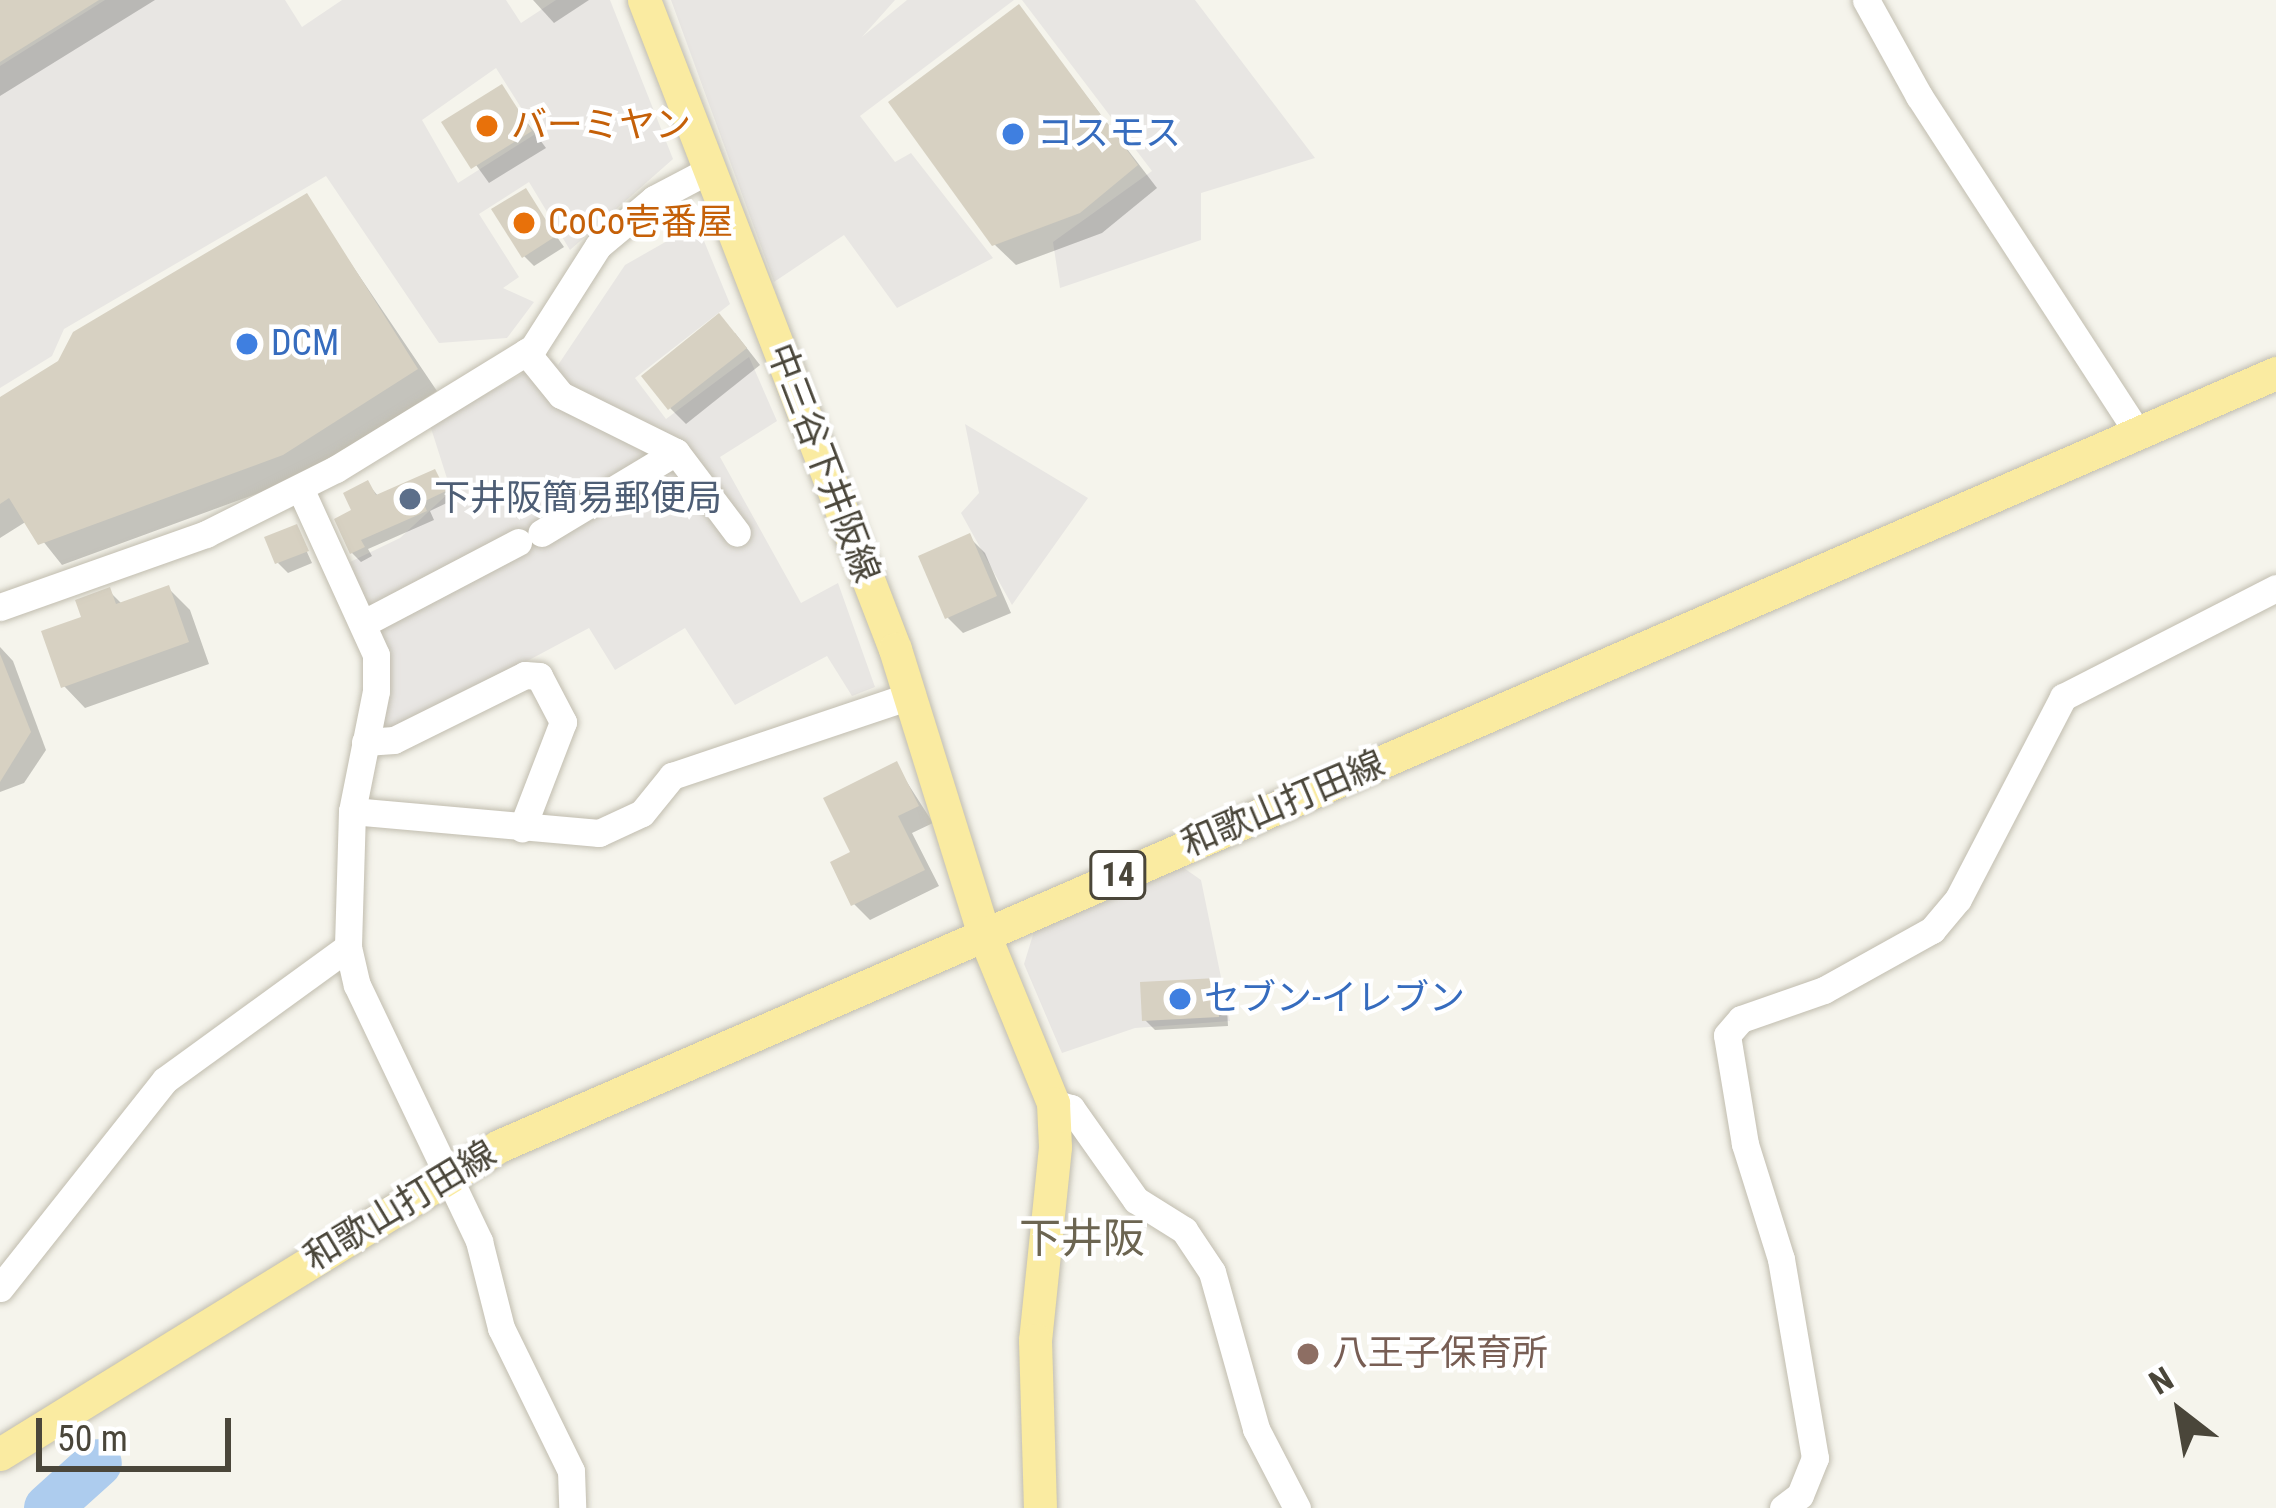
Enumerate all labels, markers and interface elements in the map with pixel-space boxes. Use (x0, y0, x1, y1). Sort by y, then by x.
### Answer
place label: バーミヤン (511, 104, 691, 148)
place label: コスモス (1037, 112, 1181, 156)
marker: バーミヤン (474, 113, 500, 139)
marker: コスモス (1000, 121, 1026, 147)
place label: CoCo壱番屋 (548, 201, 733, 245)
marker: CoCo壱番屋 (511, 210, 537, 236)
place label: DCM (271, 322, 339, 366)
marker: DCM (234, 331, 260, 357)
street label: 中三谷下井阪線 (758, 338, 888, 588)
place label: 下井阪簡易郵便局 (434, 477, 722, 521)
marker: 下井阪簡易郵便局 (397, 486, 423, 512)
street label: 和歌山打田線 (1175, 742, 1391, 866)
road number: 14 (1088, 848, 1148, 902)
place label: セブン-イレブン (1204, 977, 1465, 1021)
marker: セブン-イレブン (1167, 986, 1193, 1012)
street label: 和歌山打田線 (296, 1132, 504, 1280)
district label: 下井阪 (1019, 1214, 1145, 1264)
place label: 八王子保育所 (1332, 1332, 1548, 1376)
marker: 八王子保育所 (1295, 1341, 1321, 1367)
north arrow (2120, 1352, 2240, 1472)
text: N (2142, 1359, 2180, 1403)
scale bar (42, 1394, 237, 1468)
text: 50 m (57, 1418, 128, 1460)

